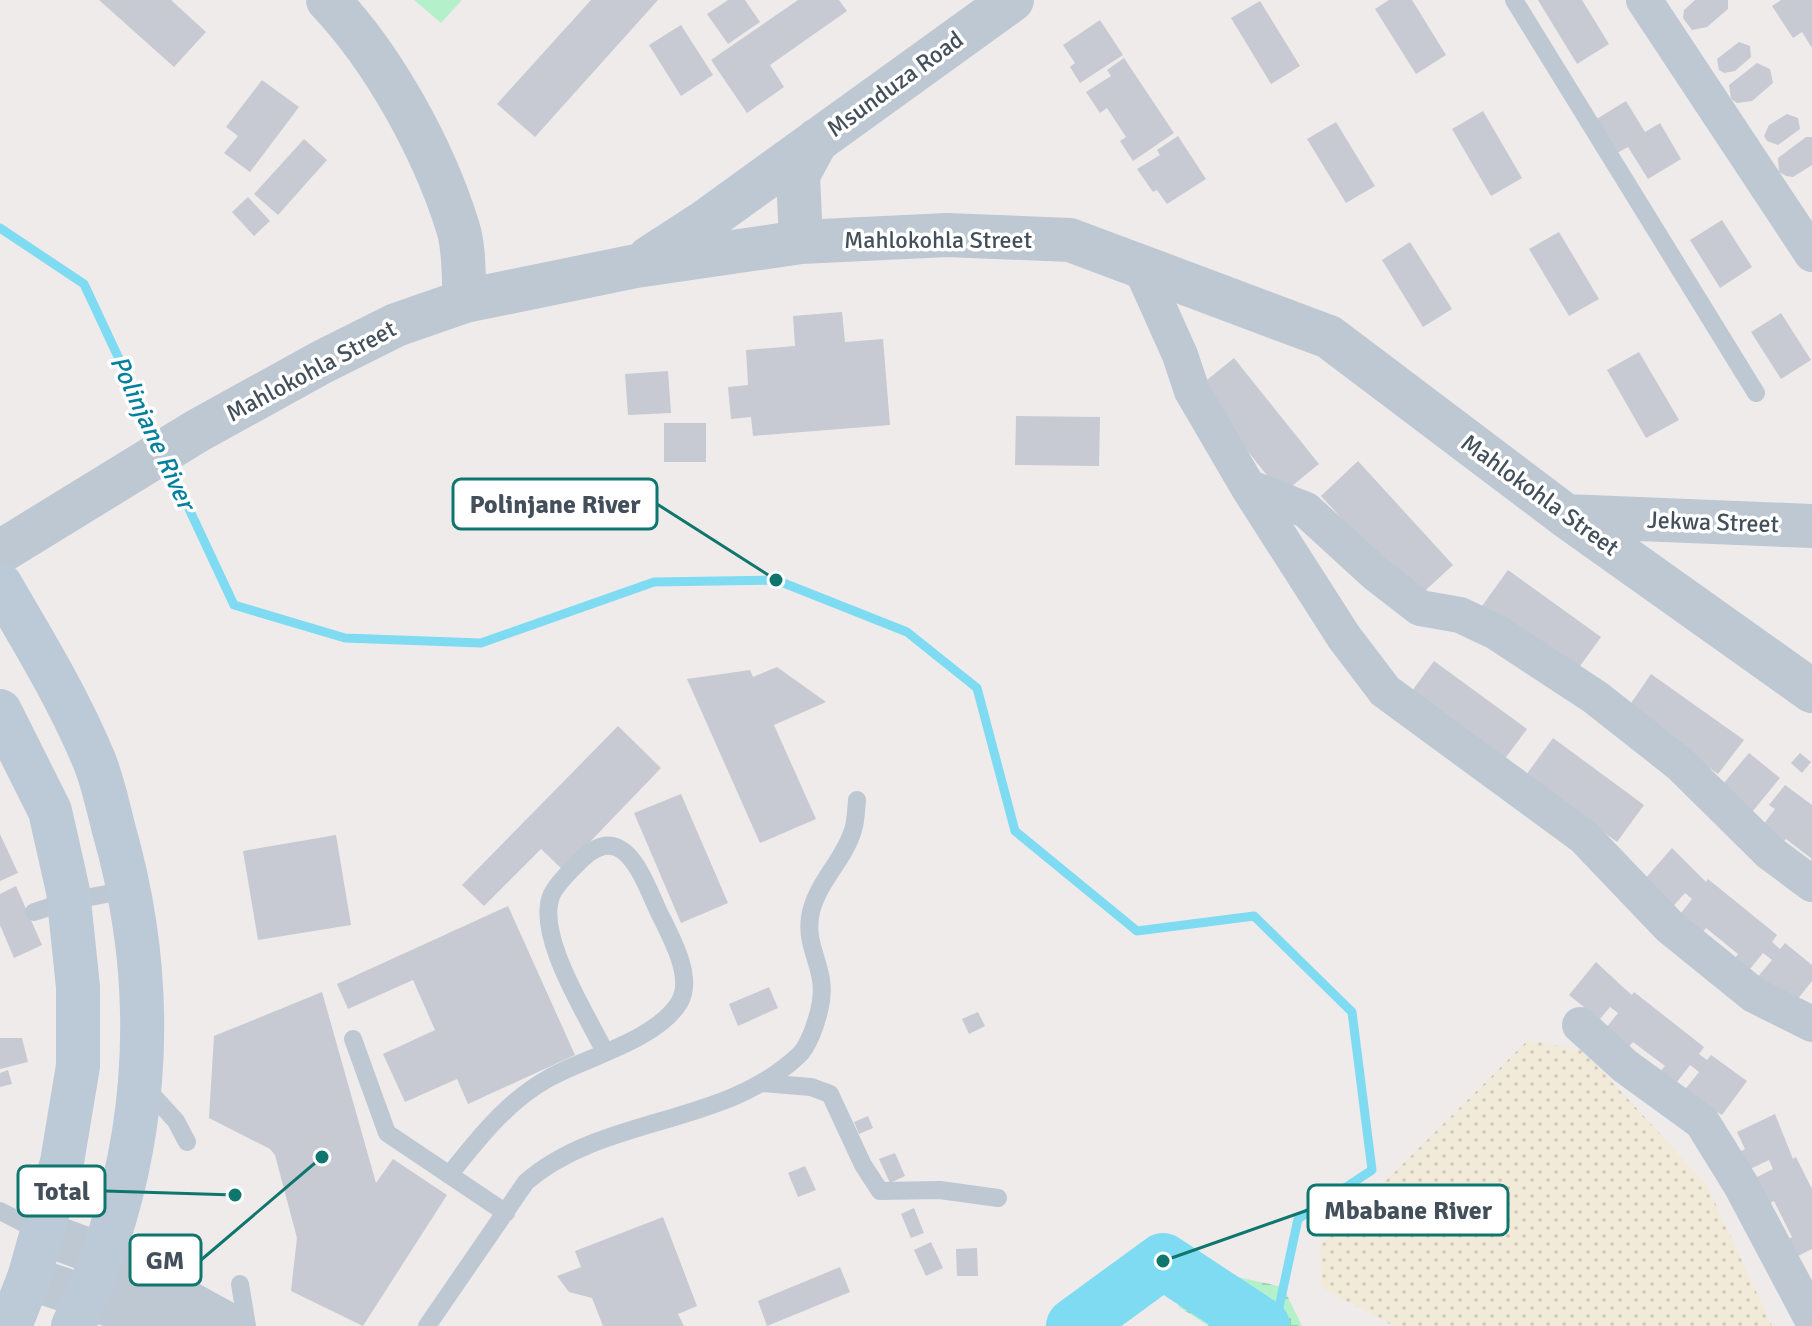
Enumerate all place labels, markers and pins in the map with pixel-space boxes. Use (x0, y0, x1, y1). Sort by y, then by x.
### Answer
callout: Polinjane River (453, 479, 657, 529)
callout: Total (18, 1166, 105, 1216)
callout: Mbabane River (1308, 1185, 1508, 1235)
callout: GM (130, 1235, 201, 1285)

